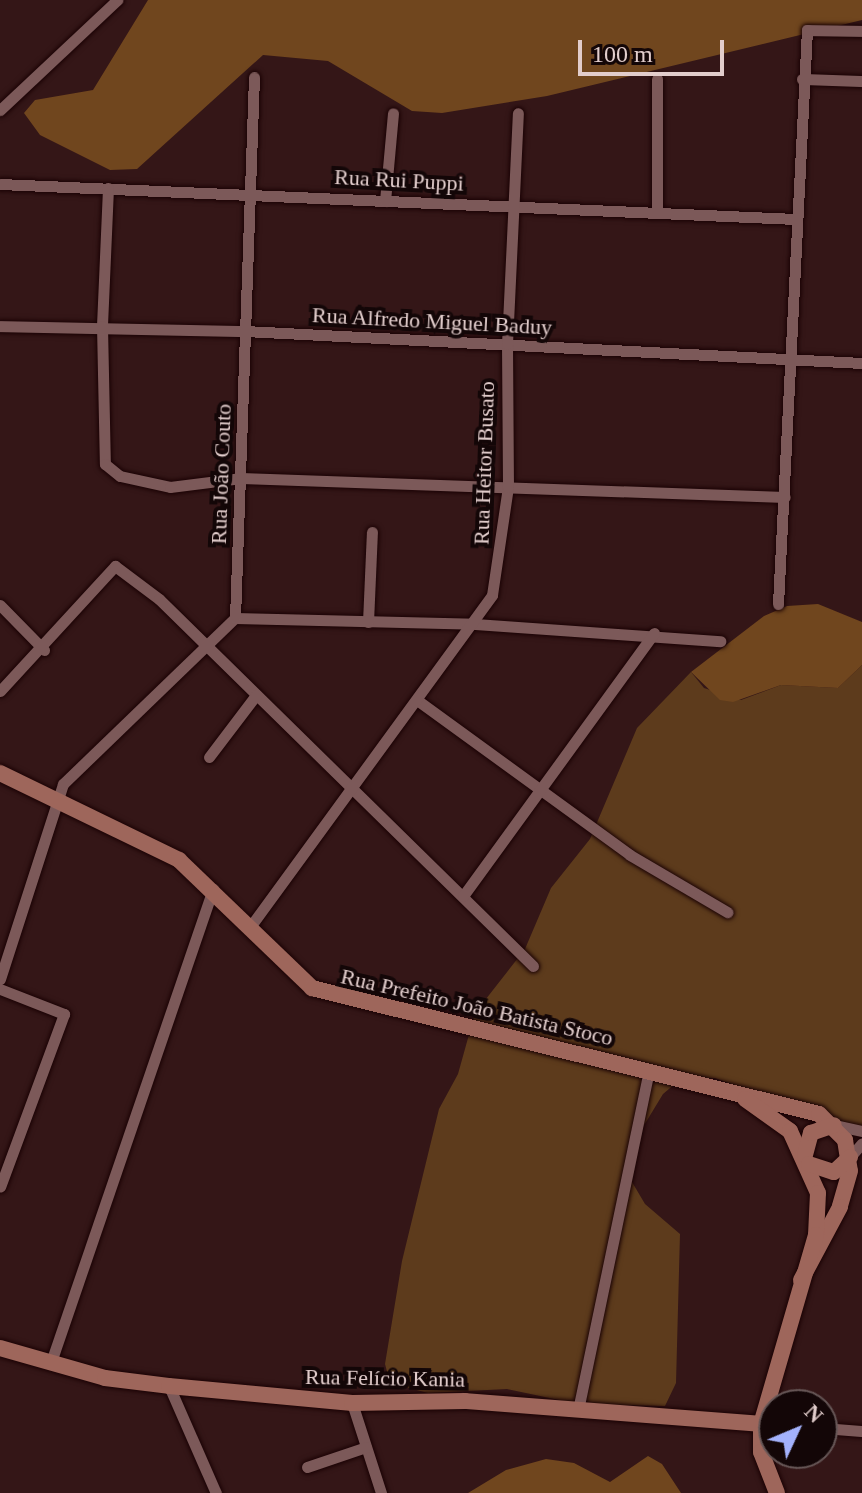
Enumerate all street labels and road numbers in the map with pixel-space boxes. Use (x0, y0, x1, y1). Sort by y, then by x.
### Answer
street label: Rua Rui Puppi (334, 163, 464, 197)
street label: Rua Alfredo Miguel Baduy (311, 302, 553, 340)
street label: Rua Heitor Busato (468, 381, 500, 545)
street label: Rua João Couto (205, 403, 237, 545)
street label: Rua Prefeito João Batista Stoco (338, 963, 616, 1051)
street label: Rua Felício Kania (305, 1363, 465, 1393)

